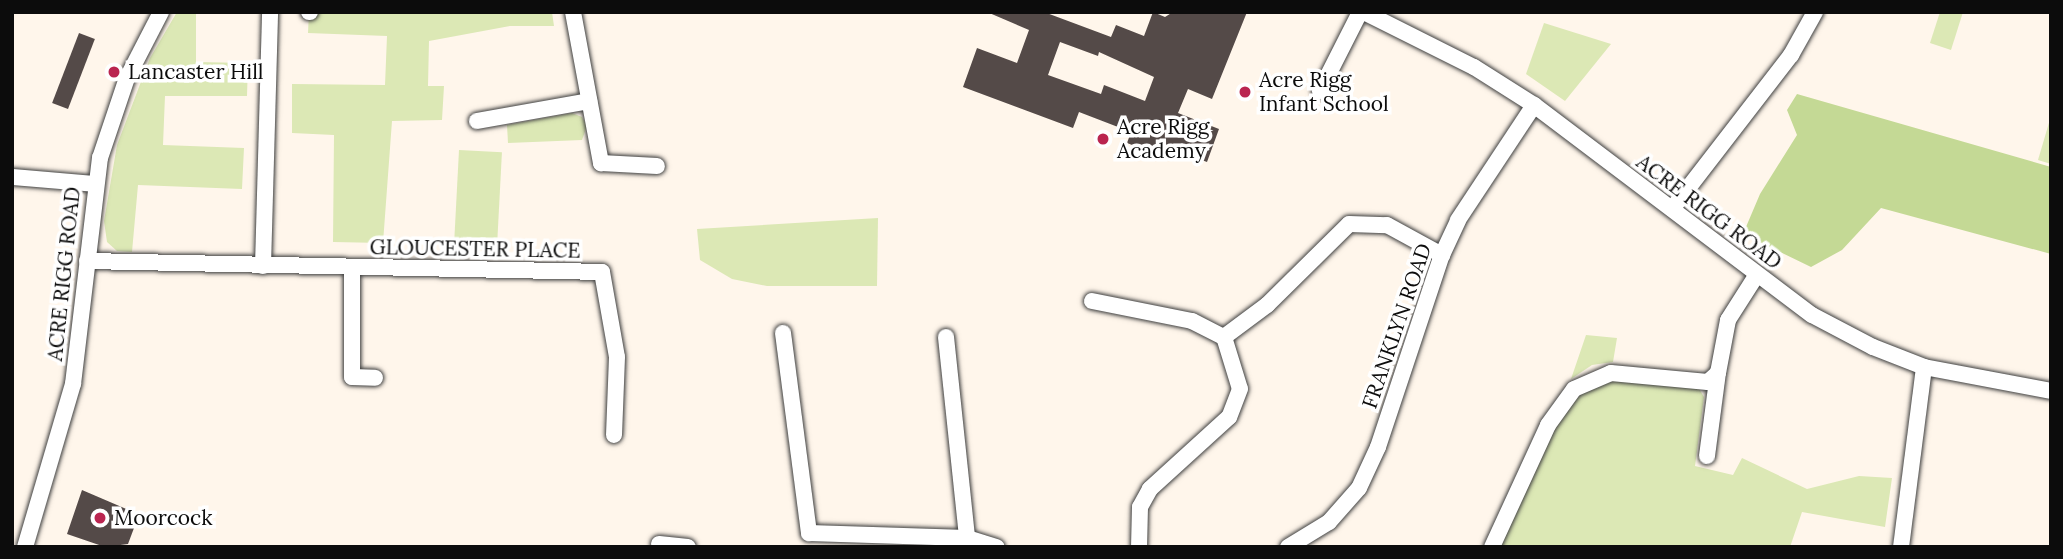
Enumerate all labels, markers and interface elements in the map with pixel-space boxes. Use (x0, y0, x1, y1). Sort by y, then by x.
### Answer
place label: Lancaster Hill (128, 59, 264, 85)
marker: Lancaster Hill (106, 64, 122, 80)
place label: Acre Rigg Infant School (1259, 67, 1389, 117)
marker: Acre Rigg Infant School (1237, 84, 1253, 100)
place label: Acre Rigg Academy (1117, 114, 1209, 164)
marker: Acre Rigg Academy (1095, 131, 1111, 147)
street label: ACRE RIGG ROAD (1631, 149, 1787, 275)
street label: ACRE RIGG ROAD (42, 186, 86, 362)
street label: GLOUCESTER PLACE (369, 235, 581, 263)
street label: FRANKLYN ROAD (1357, 240, 1437, 412)
place label: Moorcock (114, 505, 212, 531)
marker: Moorcock (92, 510, 108, 526)

